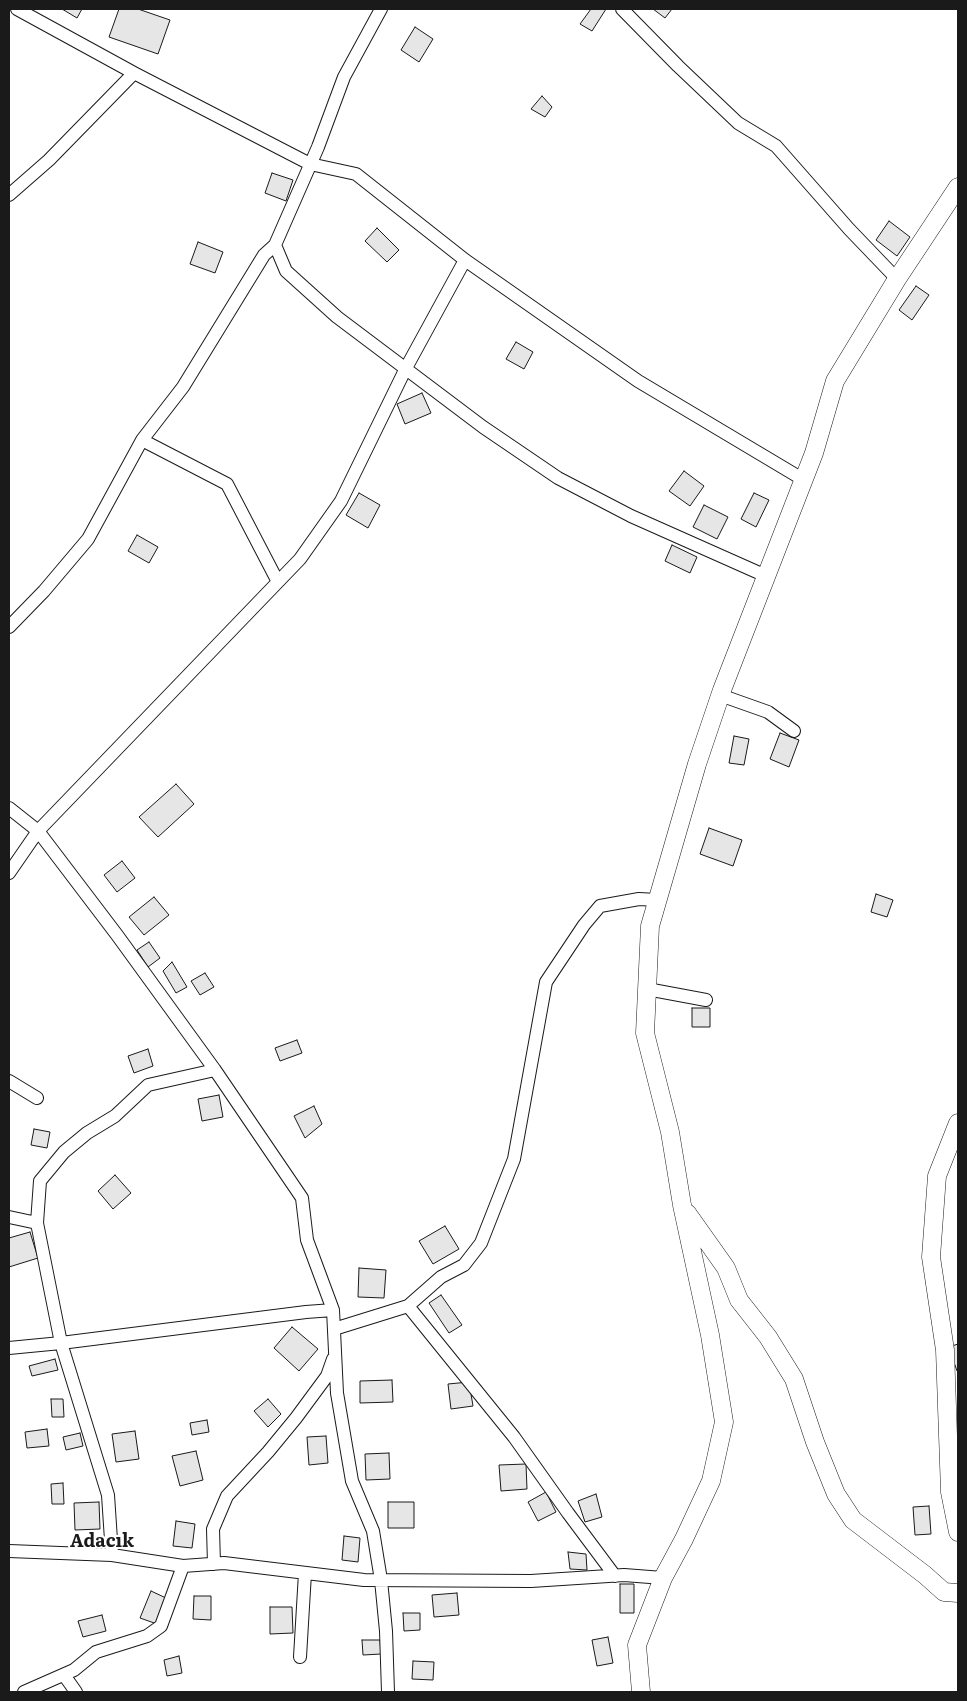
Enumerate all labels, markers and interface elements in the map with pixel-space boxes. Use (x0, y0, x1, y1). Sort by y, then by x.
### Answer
district label: Adacık (70, 1531, 134, 1553)

